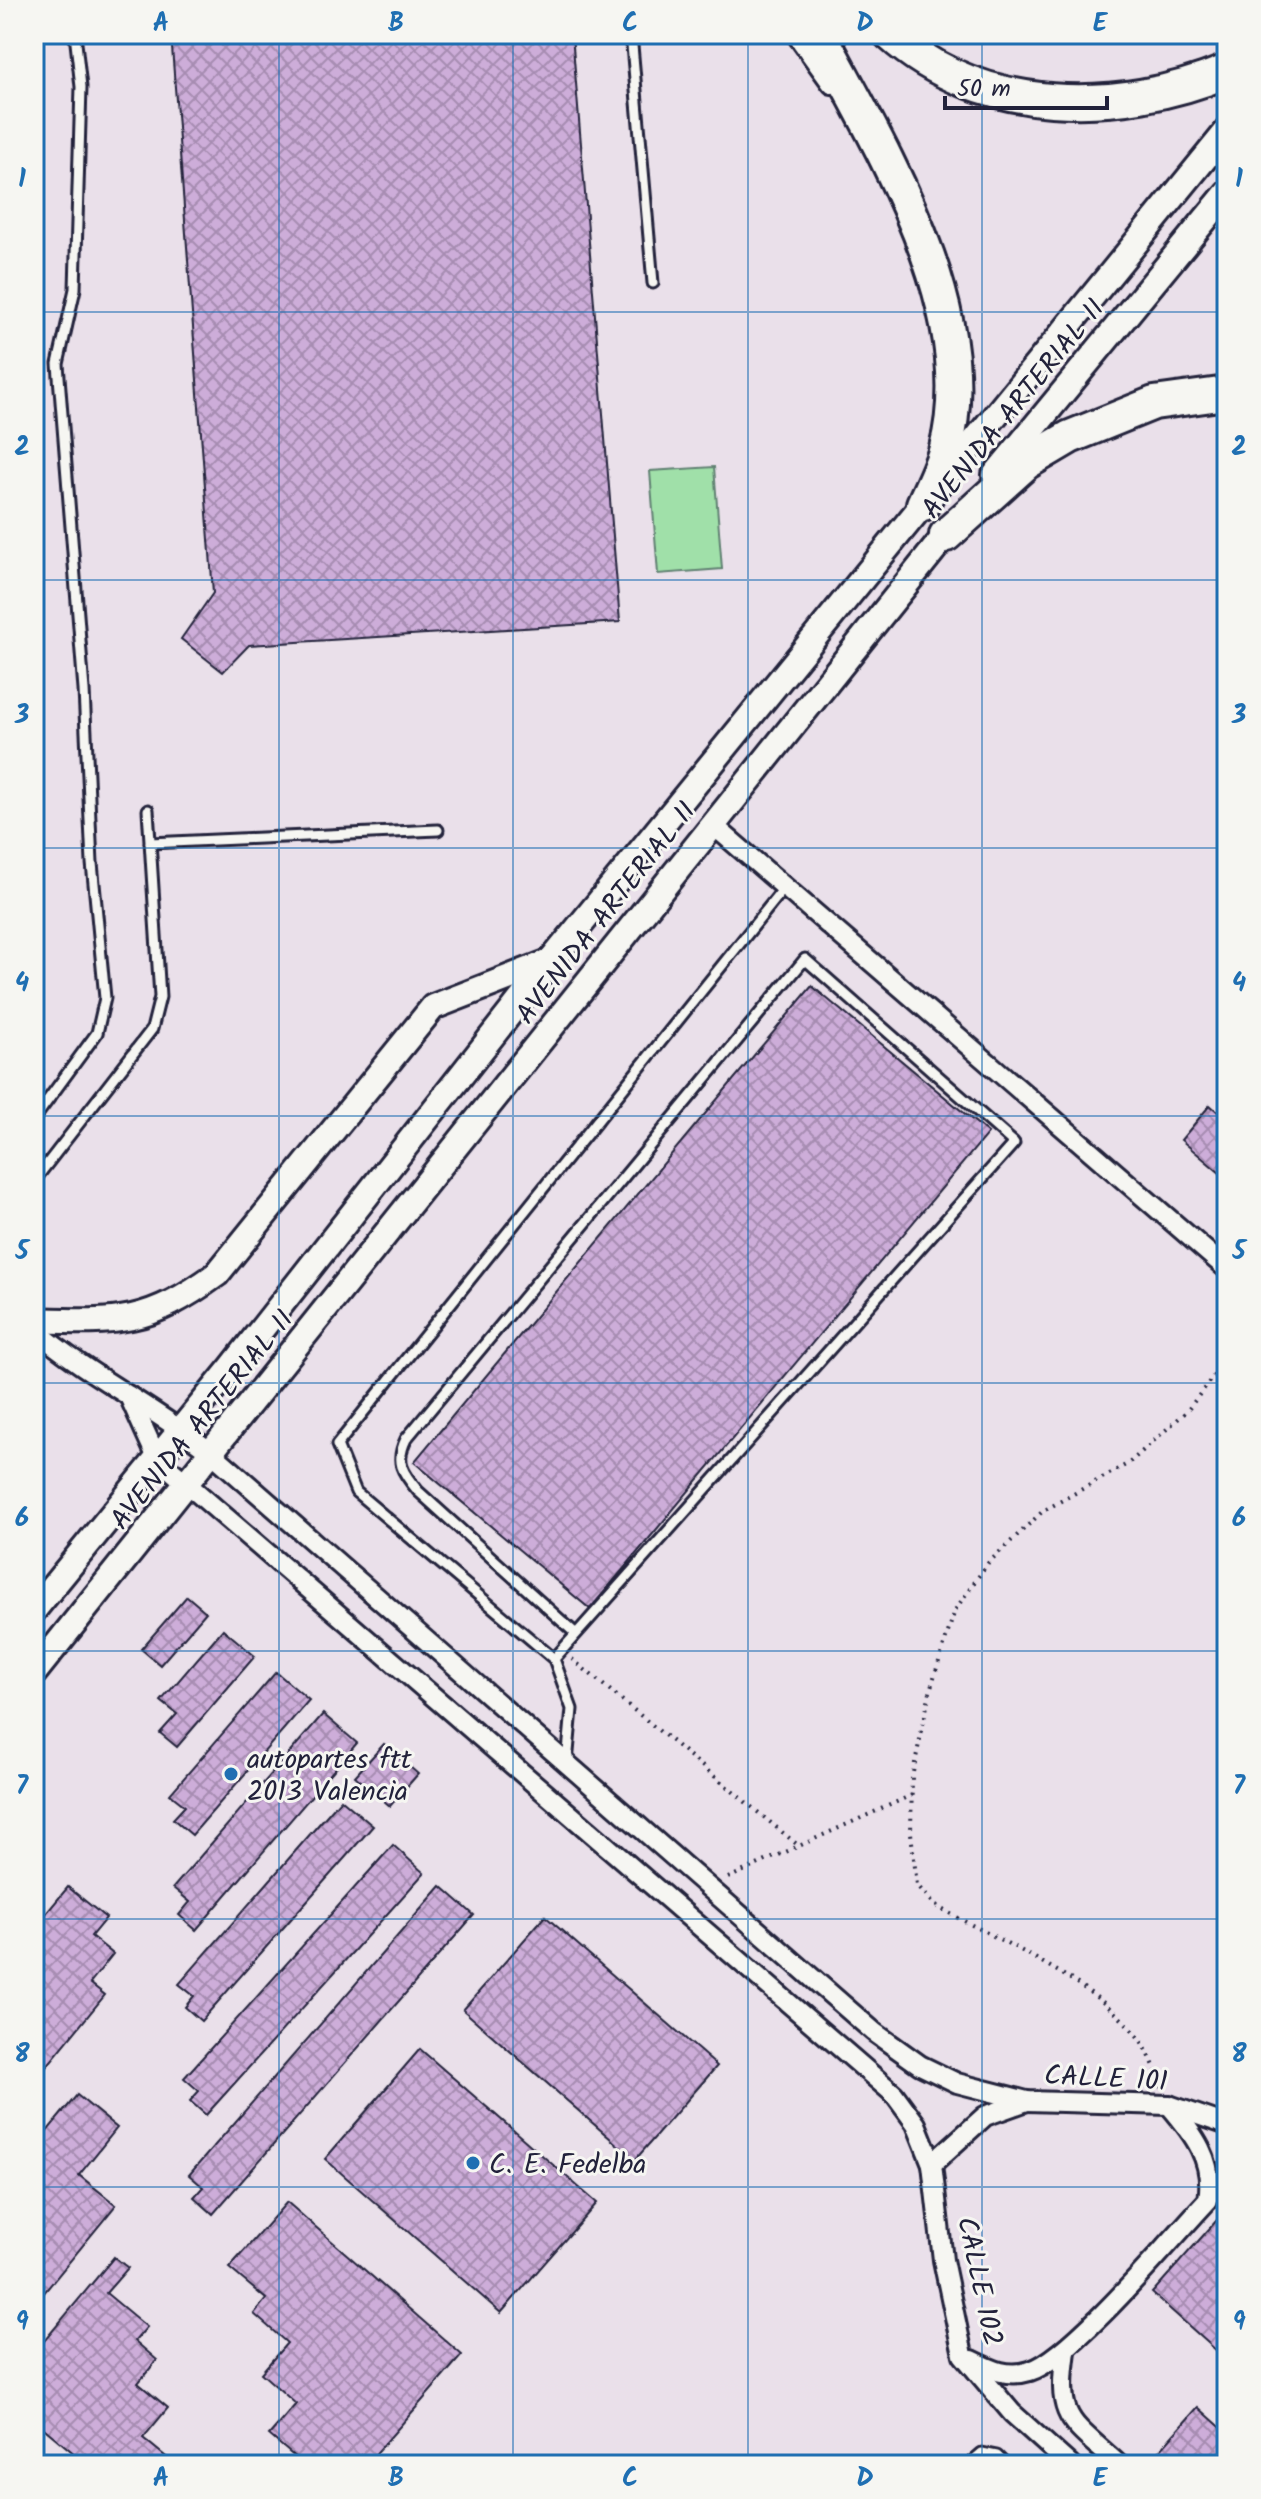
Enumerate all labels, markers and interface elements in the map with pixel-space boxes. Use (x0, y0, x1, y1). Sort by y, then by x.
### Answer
text: A (153, 3, 169, 45)
text: B (388, 3, 404, 45)
text: C (622, 3, 638, 45)
text: D (856, 3, 874, 45)
text: E (1093, 3, 1109, 45)
scale bar (945, 60, 1107, 110)
text: 50 m (957, 70, 1011, 109)
text: 1 (18, 159, 26, 201)
text: 1 (1235, 159, 1243, 201)
street label: AVENIDA ARTERIAL II (911, 289, 1117, 530)
text: 2 (14, 427, 30, 469)
text: 2 (1231, 427, 1247, 469)
text: 3 (14, 695, 29, 737)
text: 3 (1231, 695, 1246, 737)
street label: AVENIDA ARTERIAL II (505, 792, 709, 1035)
text: 4 (15, 963, 29, 1005)
text: 4 (1232, 963, 1246, 1005)
text: 5 (14, 1231, 30, 1273)
text: 5 (1231, 1231, 1247, 1273)
street label: AVENIDA ARTERIAL II (100, 1300, 306, 1541)
text: 6 (15, 1498, 29, 1540)
text: 6 (1232, 1498, 1246, 1540)
place label: autopartes ftt 2013 Valencia (247, 1738, 413, 1815)
marker: autopartes ftt 2013 Valencia (222, 1765, 240, 1783)
text: 7 (16, 1766, 29, 1808)
text: 7 (1233, 1766, 1246, 1808)
text: 8 (14, 2034, 30, 2076)
text: 8 (1231, 2034, 1247, 2076)
street label: CALLE 101 (1043, 2054, 1169, 2105)
place label: C. E. Fedelba (489, 2143, 646, 2188)
marker: C. E. Fedelba (464, 2154, 482, 2172)
street label: CALLE 102 (943, 2213, 1014, 2350)
text: 9 (15, 2302, 29, 2344)
text: 9 (1232, 2302, 1246, 2344)
text: A (153, 2458, 169, 2499)
text: B (388, 2458, 404, 2499)
text: C (622, 2458, 638, 2499)
text: D (856, 2458, 874, 2499)
text: E (1093, 2458, 1109, 2499)

